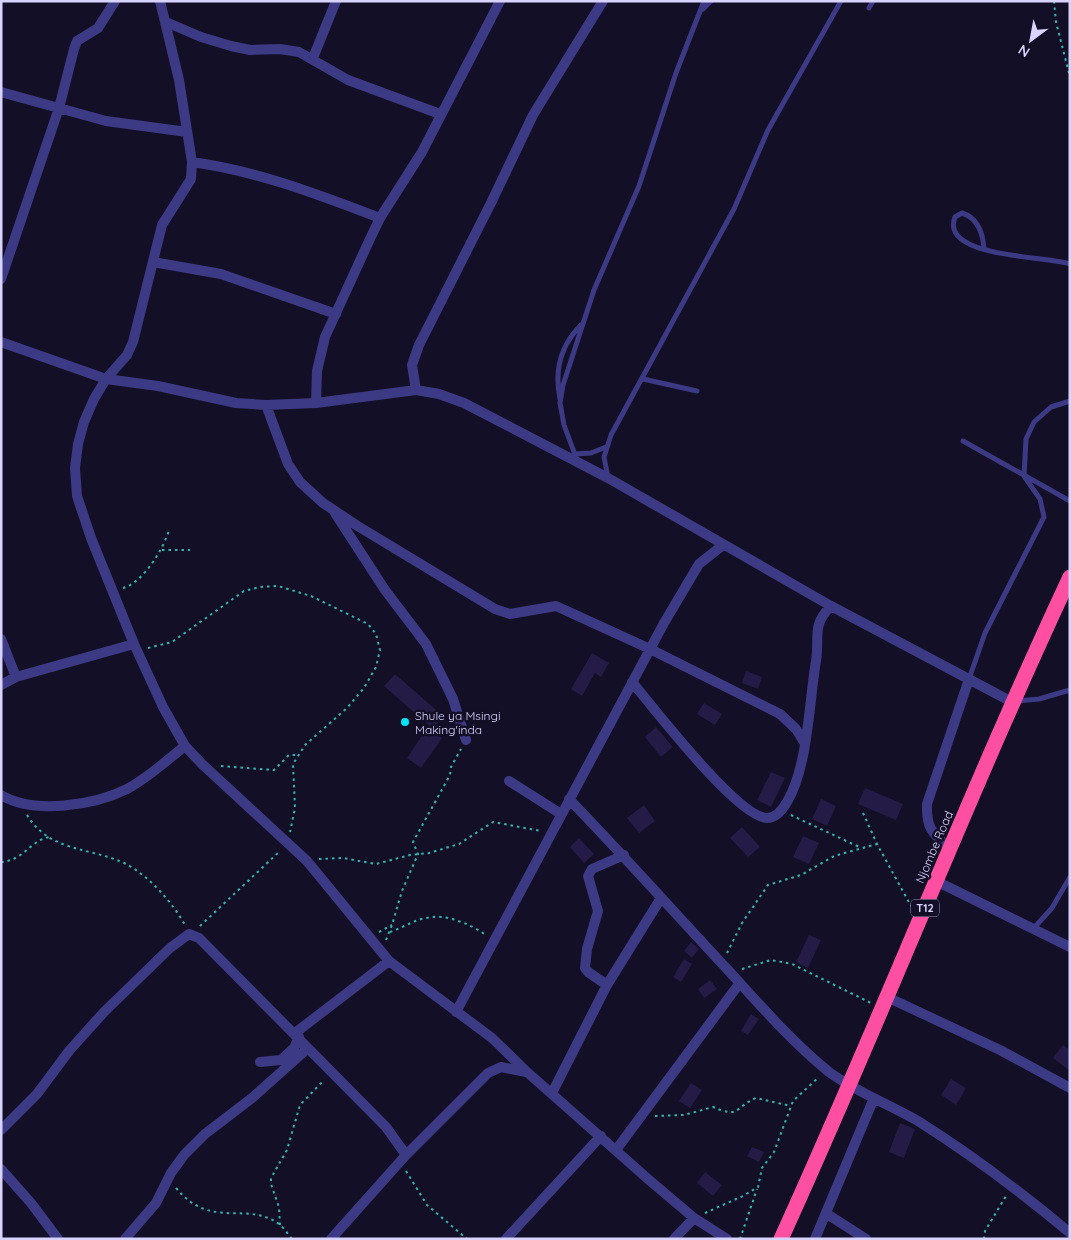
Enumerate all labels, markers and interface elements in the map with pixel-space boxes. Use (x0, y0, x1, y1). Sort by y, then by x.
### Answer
north arrow (1006, 15, 1056, 65)
text: N (1015, 41, 1033, 61)
place label: Shule ya Msingi Making'inda (415, 708, 501, 737)
marker: Shule ya Msingi Making'inda (399, 716, 411, 728)
street label: Njombe Road (912, 809, 956, 885)
road number: T12 (911, 900, 939, 916)

